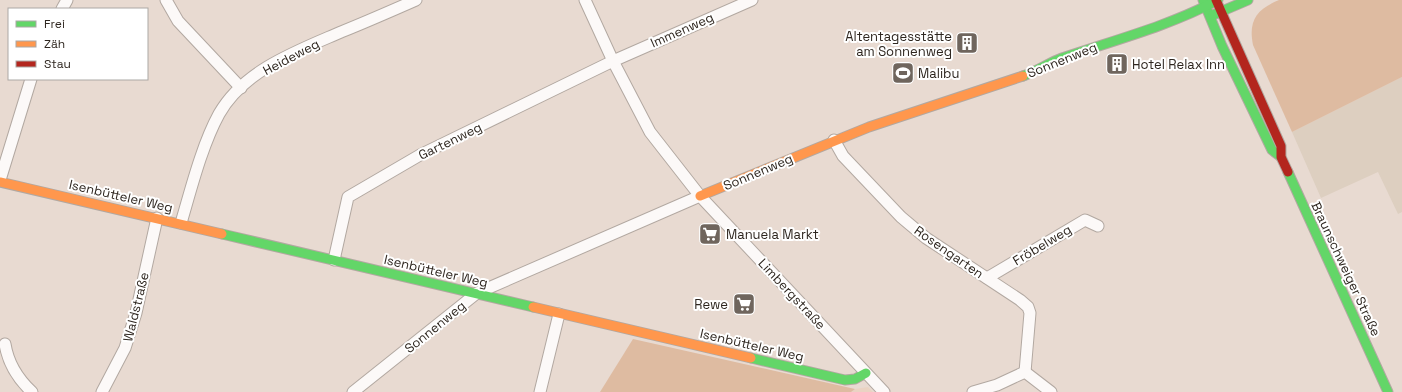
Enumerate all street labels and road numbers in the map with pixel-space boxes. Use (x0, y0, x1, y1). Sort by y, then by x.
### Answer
street label: Immenweg (648, 9, 716, 51)
street label: Heideweg (260, 35, 322, 79)
street label: Sonnenweg (1025, 38, 1099, 82)
street label: Gartenweg (415, 118, 485, 164)
street label: Sonnenweg (721, 150, 795, 194)
street label: Isenbütteler Weg (67, 176, 175, 216)
street label: Braunschweiger Straße (1307, 199, 1385, 339)
street label: Fröbelweg (1010, 221, 1074, 269)
street label: Rosengarten (911, 222, 987, 282)
street label: Isenbütteler Weg (382, 251, 490, 291)
street label: Limbergstraße (755, 255, 829, 333)
street label: Waldstraße (119, 271, 153, 343)
street label: Sonnenweg (401, 297, 469, 357)
street label: Isenbütteler Weg (698, 325, 806, 365)

